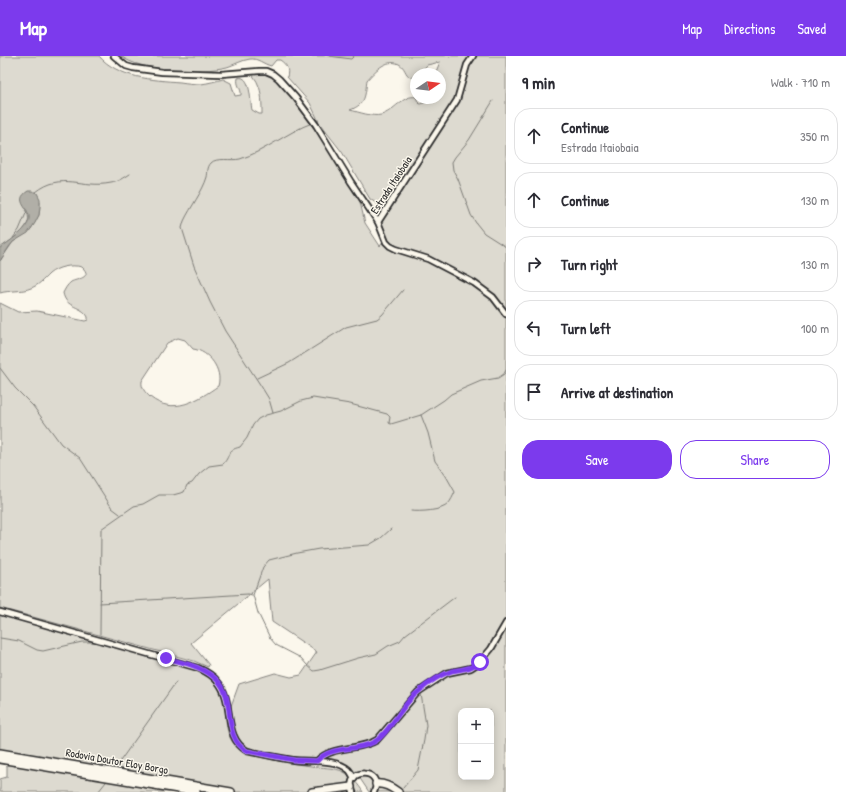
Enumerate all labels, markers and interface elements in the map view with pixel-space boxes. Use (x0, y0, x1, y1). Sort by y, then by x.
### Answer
text: Map (20, 15, 47, 41)
text: Map (682, 19, 702, 38)
text: Directions (724, 19, 775, 38)
text: Saved (797, 19, 826, 38)
north arrow (410, 68, 446, 104)
text: 9 min (522, 71, 555, 94)
text: Walk · 710 m (771, 73, 830, 91)
text: Continue (561, 117, 609, 138)
icon: ahead (523, 125, 545, 147)
text: 350 m (800, 127, 829, 145)
text: Estrada Itaiobaia (561, 138, 639, 156)
street label: Estrada Itaiobaia (367, 153, 415, 216)
icon: ahead (523, 189, 545, 211)
text: Continue (561, 190, 609, 211)
text: 130 m (801, 191, 829, 209)
icon: right (523, 253, 545, 275)
text: Turn right (561, 254, 617, 275)
text: 130 m (801, 255, 829, 273)
icon: left (523, 317, 545, 339)
text: Turn left (561, 318, 611, 339)
text: 100 m (801, 319, 829, 337)
icon: arrive (523, 381, 545, 403)
text: Arrive at destination (561, 382, 673, 403)
button: Save (522, 440, 672, 479)
button: Share (680, 440, 830, 479)
route end (157, 649, 175, 667)
route start (471, 653, 489, 671)
map controls (458, 708, 494, 780)
button: + (458, 708, 494, 744)
button: − (458, 744, 494, 780)
street label: Rodovia Doutor Eloy Borgo (65, 745, 170, 777)

